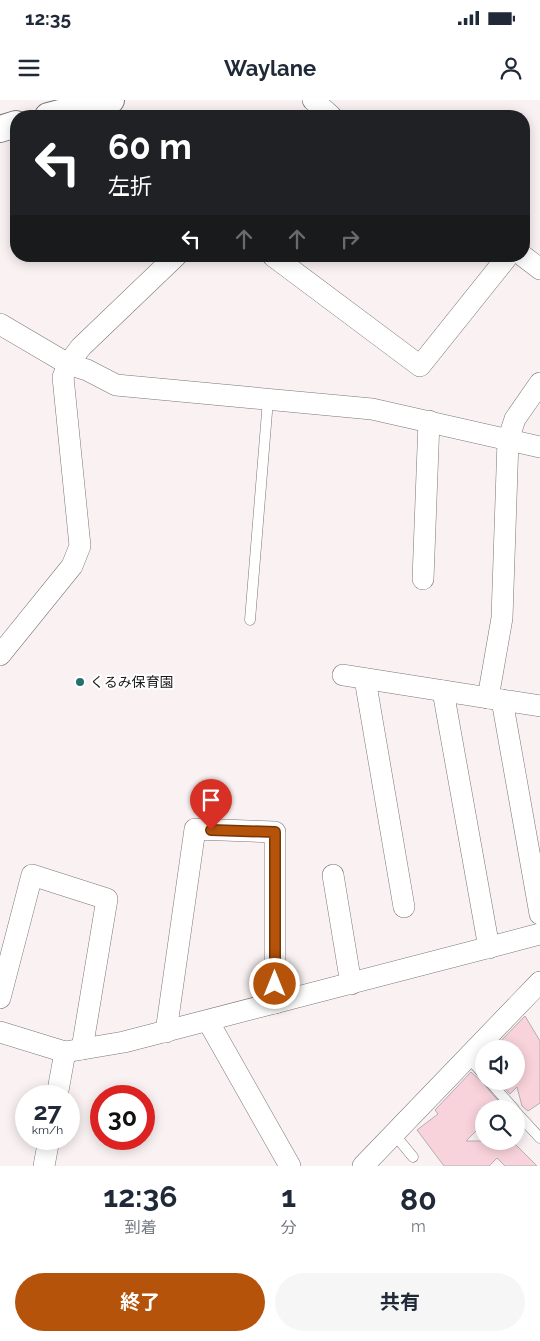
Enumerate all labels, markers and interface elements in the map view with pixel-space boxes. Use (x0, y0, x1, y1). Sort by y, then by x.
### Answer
text: 12:35 (25, 7, 71, 29)
icon: menu (15, 54, 43, 82)
icon: person (497, 54, 525, 82)
text: Waylane (224, 55, 316, 81)
text: 60 m (108, 126, 192, 167)
icon: left (25, 130, 90, 195)
text: 左折 (108, 173, 152, 199)
icon: left (177, 225, 205, 253)
icon: ahead (230, 225, 258, 253)
icon: ahead (283, 225, 311, 253)
icon: right (336, 225, 364, 253)
place label: くるみ保育園 (90, 674, 174, 690)
marker: くるみ保育園 (74, 676, 86, 688)
pin (190, 779, 232, 830)
icon: arrive (197, 786, 225, 814)
position arrow (248, 957, 300, 1009)
map controls (475, 1040, 525, 1150)
button: sound (475, 1040, 525, 1090)
speed limit sign: 30 (90, 1085, 155, 1150)
text: 27 (33, 1096, 62, 1126)
button: search (475, 1100, 525, 1150)
text: km/h (32, 1123, 63, 1137)
text: 12:36 (103, 1179, 177, 1214)
text: 1 (281, 1179, 296, 1214)
text: 80 (400, 1182, 437, 1217)
text: m (411, 1217, 426, 1236)
text: 到着 (124, 1218, 156, 1237)
text: 分 (281, 1218, 297, 1237)
button: 終了 (15, 1273, 265, 1331)
button: 共有 (275, 1273, 525, 1331)

